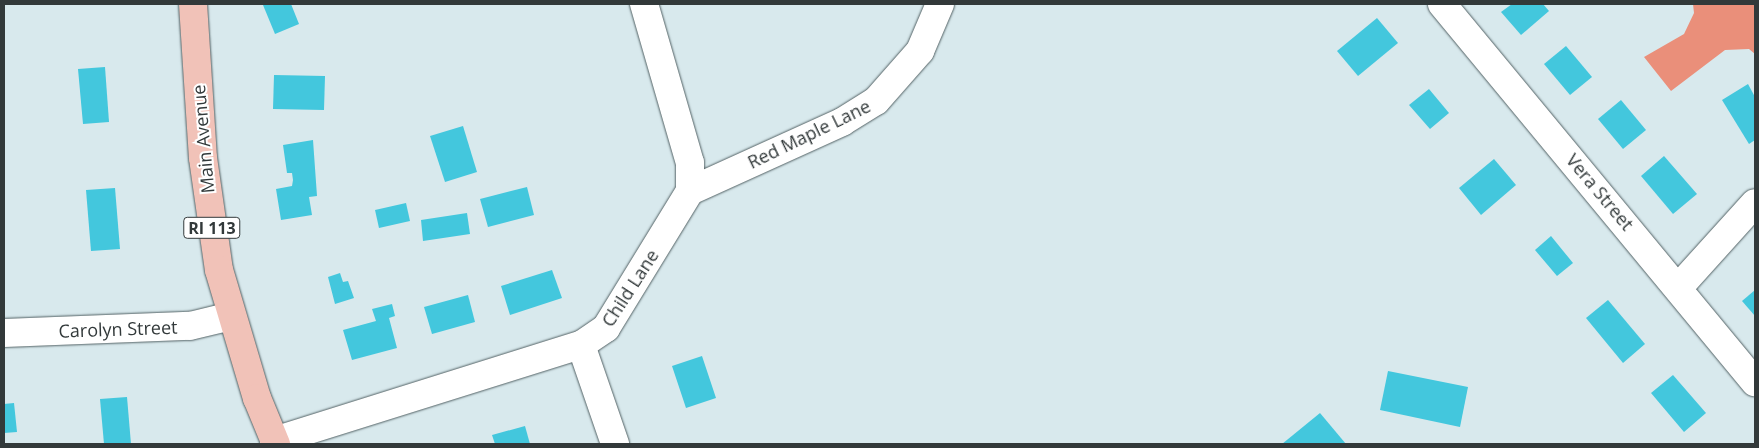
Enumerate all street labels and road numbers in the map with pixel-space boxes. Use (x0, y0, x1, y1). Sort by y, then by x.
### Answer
street label: Main Avenue (187, 84, 219, 194)
street label: Red Maple Lane (744, 95, 874, 173)
street label: Vera Street (1562, 149, 1638, 235)
road number: RI 113 (183, 214, 241, 242)
street label: Child Lane (597, 245, 663, 331)
street label: Carolyn Street (58, 316, 178, 342)

